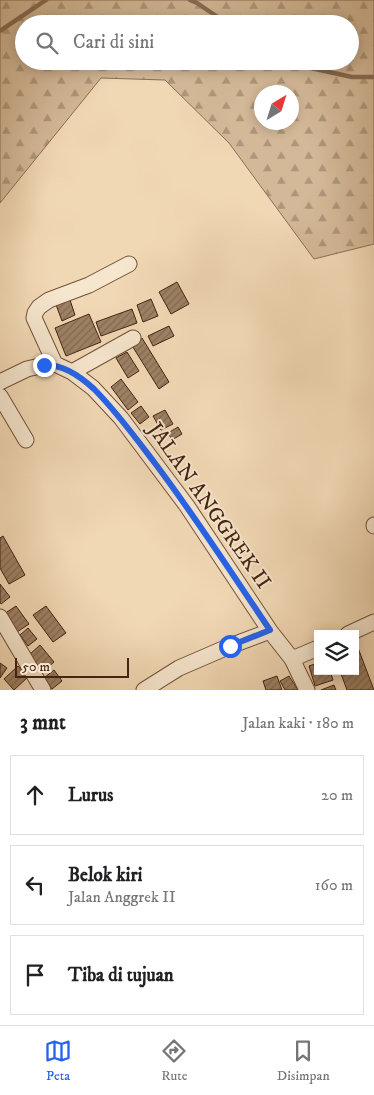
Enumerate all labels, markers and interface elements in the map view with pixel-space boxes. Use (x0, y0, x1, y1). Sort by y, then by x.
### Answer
search box (15, 15, 359, 70)
icon: search (33, 29, 61, 57)
text: Cari di sini (73, 31, 154, 54)
north arrow (254, 85, 299, 130)
route end (33, 354, 56, 377)
street label: JALAN ANGGREK II (141, 416, 276, 594)
map controls (314, 630, 359, 675)
button: layers (314, 630, 359, 675)
route start (219, 635, 242, 658)
scale bar (15, 655, 129, 678)
text: 50 m (22, 658, 50, 676)
text: 3 mnt (20, 710, 66, 736)
text: Jalan kaki · 180 m (242, 713, 354, 733)
icon: ahead (21, 781, 49, 809)
text: Lurus (68, 784, 113, 807)
text: 20 m (321, 785, 353, 805)
text: Belok kiri (68, 864, 142, 887)
icon: left (21, 871, 49, 899)
text: 160 m (315, 875, 353, 895)
text: Jalan Anggrek II (68, 887, 176, 907)
icon: arrive (21, 961, 49, 989)
text: Tiba di tujuan (68, 964, 174, 987)
tab: Peta (44, 1037, 72, 1085)
tab: Rute (160, 1037, 188, 1085)
tab: Disimpan (277, 1037, 330, 1085)

